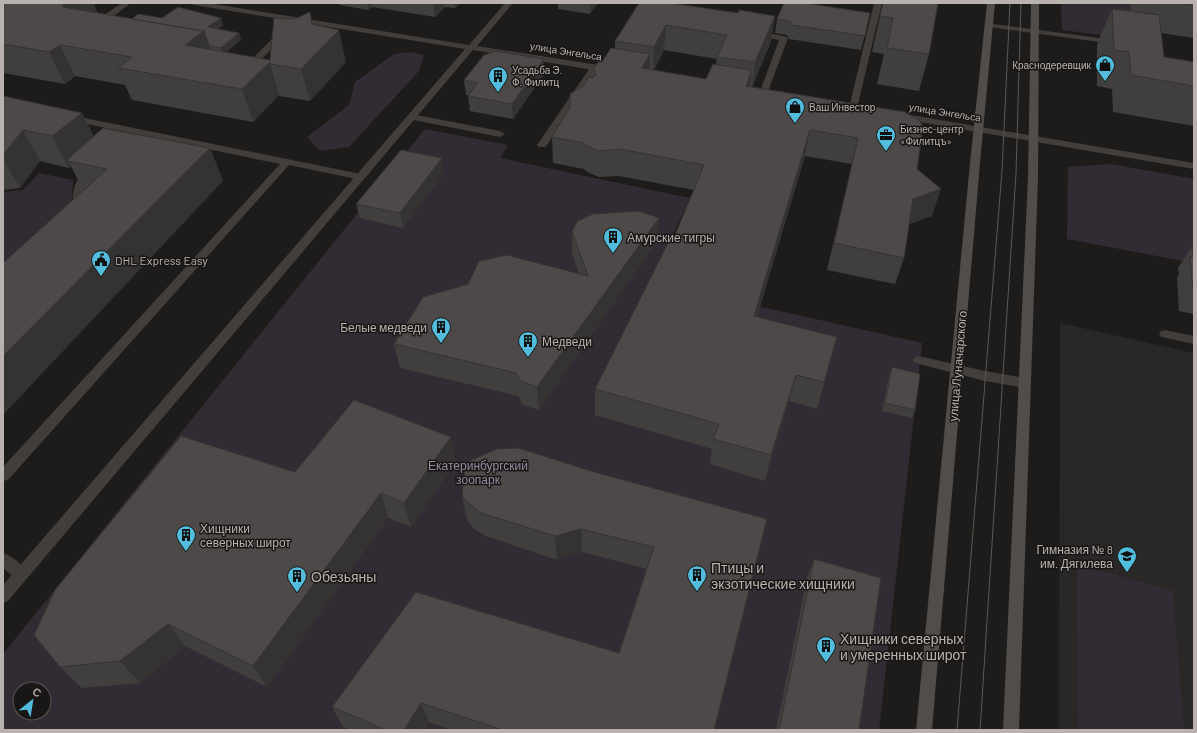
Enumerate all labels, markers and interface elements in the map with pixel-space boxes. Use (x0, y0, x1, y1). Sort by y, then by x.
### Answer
street label: улица Энгельса (529, 39, 603, 63)
shop icon: Краснодеревщик (1094, 54, 1116, 82)
place label: Краснодеревщик (1012, 59, 1092, 71)
place label: Усадьба Э. Ф. Филитц (512, 64, 562, 88)
building icon: Усадьба Э. Ф. Филитц (487, 65, 509, 93)
shop icon: Ваш Инвестор (784, 96, 806, 124)
street label: улица Энгельса (908, 100, 982, 124)
place label: Ваш Инвестор (809, 101, 876, 113)
place label: Бизнес-центр «Филитцъ» (900, 123, 964, 147)
office icon: Бизнес-центр «Филитцъ» (875, 124, 897, 152)
building icon: Амурские тигры (602, 226, 624, 254)
place label: Амурские тигры (627, 230, 715, 245)
public building icon: DHL Express Easy (90, 249, 112, 277)
place label: DHL Express Easy (115, 253, 208, 267)
street label: улица Луначарского (945, 310, 970, 422)
building icon: Белые медведи (430, 316, 452, 344)
place label: Белые медведи (340, 320, 427, 335)
building icon: Медведи (517, 330, 539, 358)
place label: Медведи (542, 334, 592, 349)
park label: Екатеринбургский зоопарк (428, 458, 528, 487)
place label: Хищники северных широт (200, 521, 291, 550)
building icon: Хищники северных широт (175, 524, 197, 552)
place label: Гимназия № 8 им. Дягилева (1036, 542, 1113, 571)
school or university icon: Гимназия № 8 им. Дягилева (1116, 545, 1138, 573)
place label: Птицы и экзотические хищники (711, 559, 855, 592)
building icon: Птицы и экзотические хищники (686, 564, 708, 592)
building icon: Обезьяны (286, 565, 308, 593)
place label: Обезьяны (311, 568, 376, 585)
place label: Хищники северных и умеренных широт (840, 630, 967, 663)
building icon: Хищники северных и умеренных широт (815, 635, 837, 663)
north arrow (12, 681, 52, 721)
text: С (31, 684, 44, 700)

